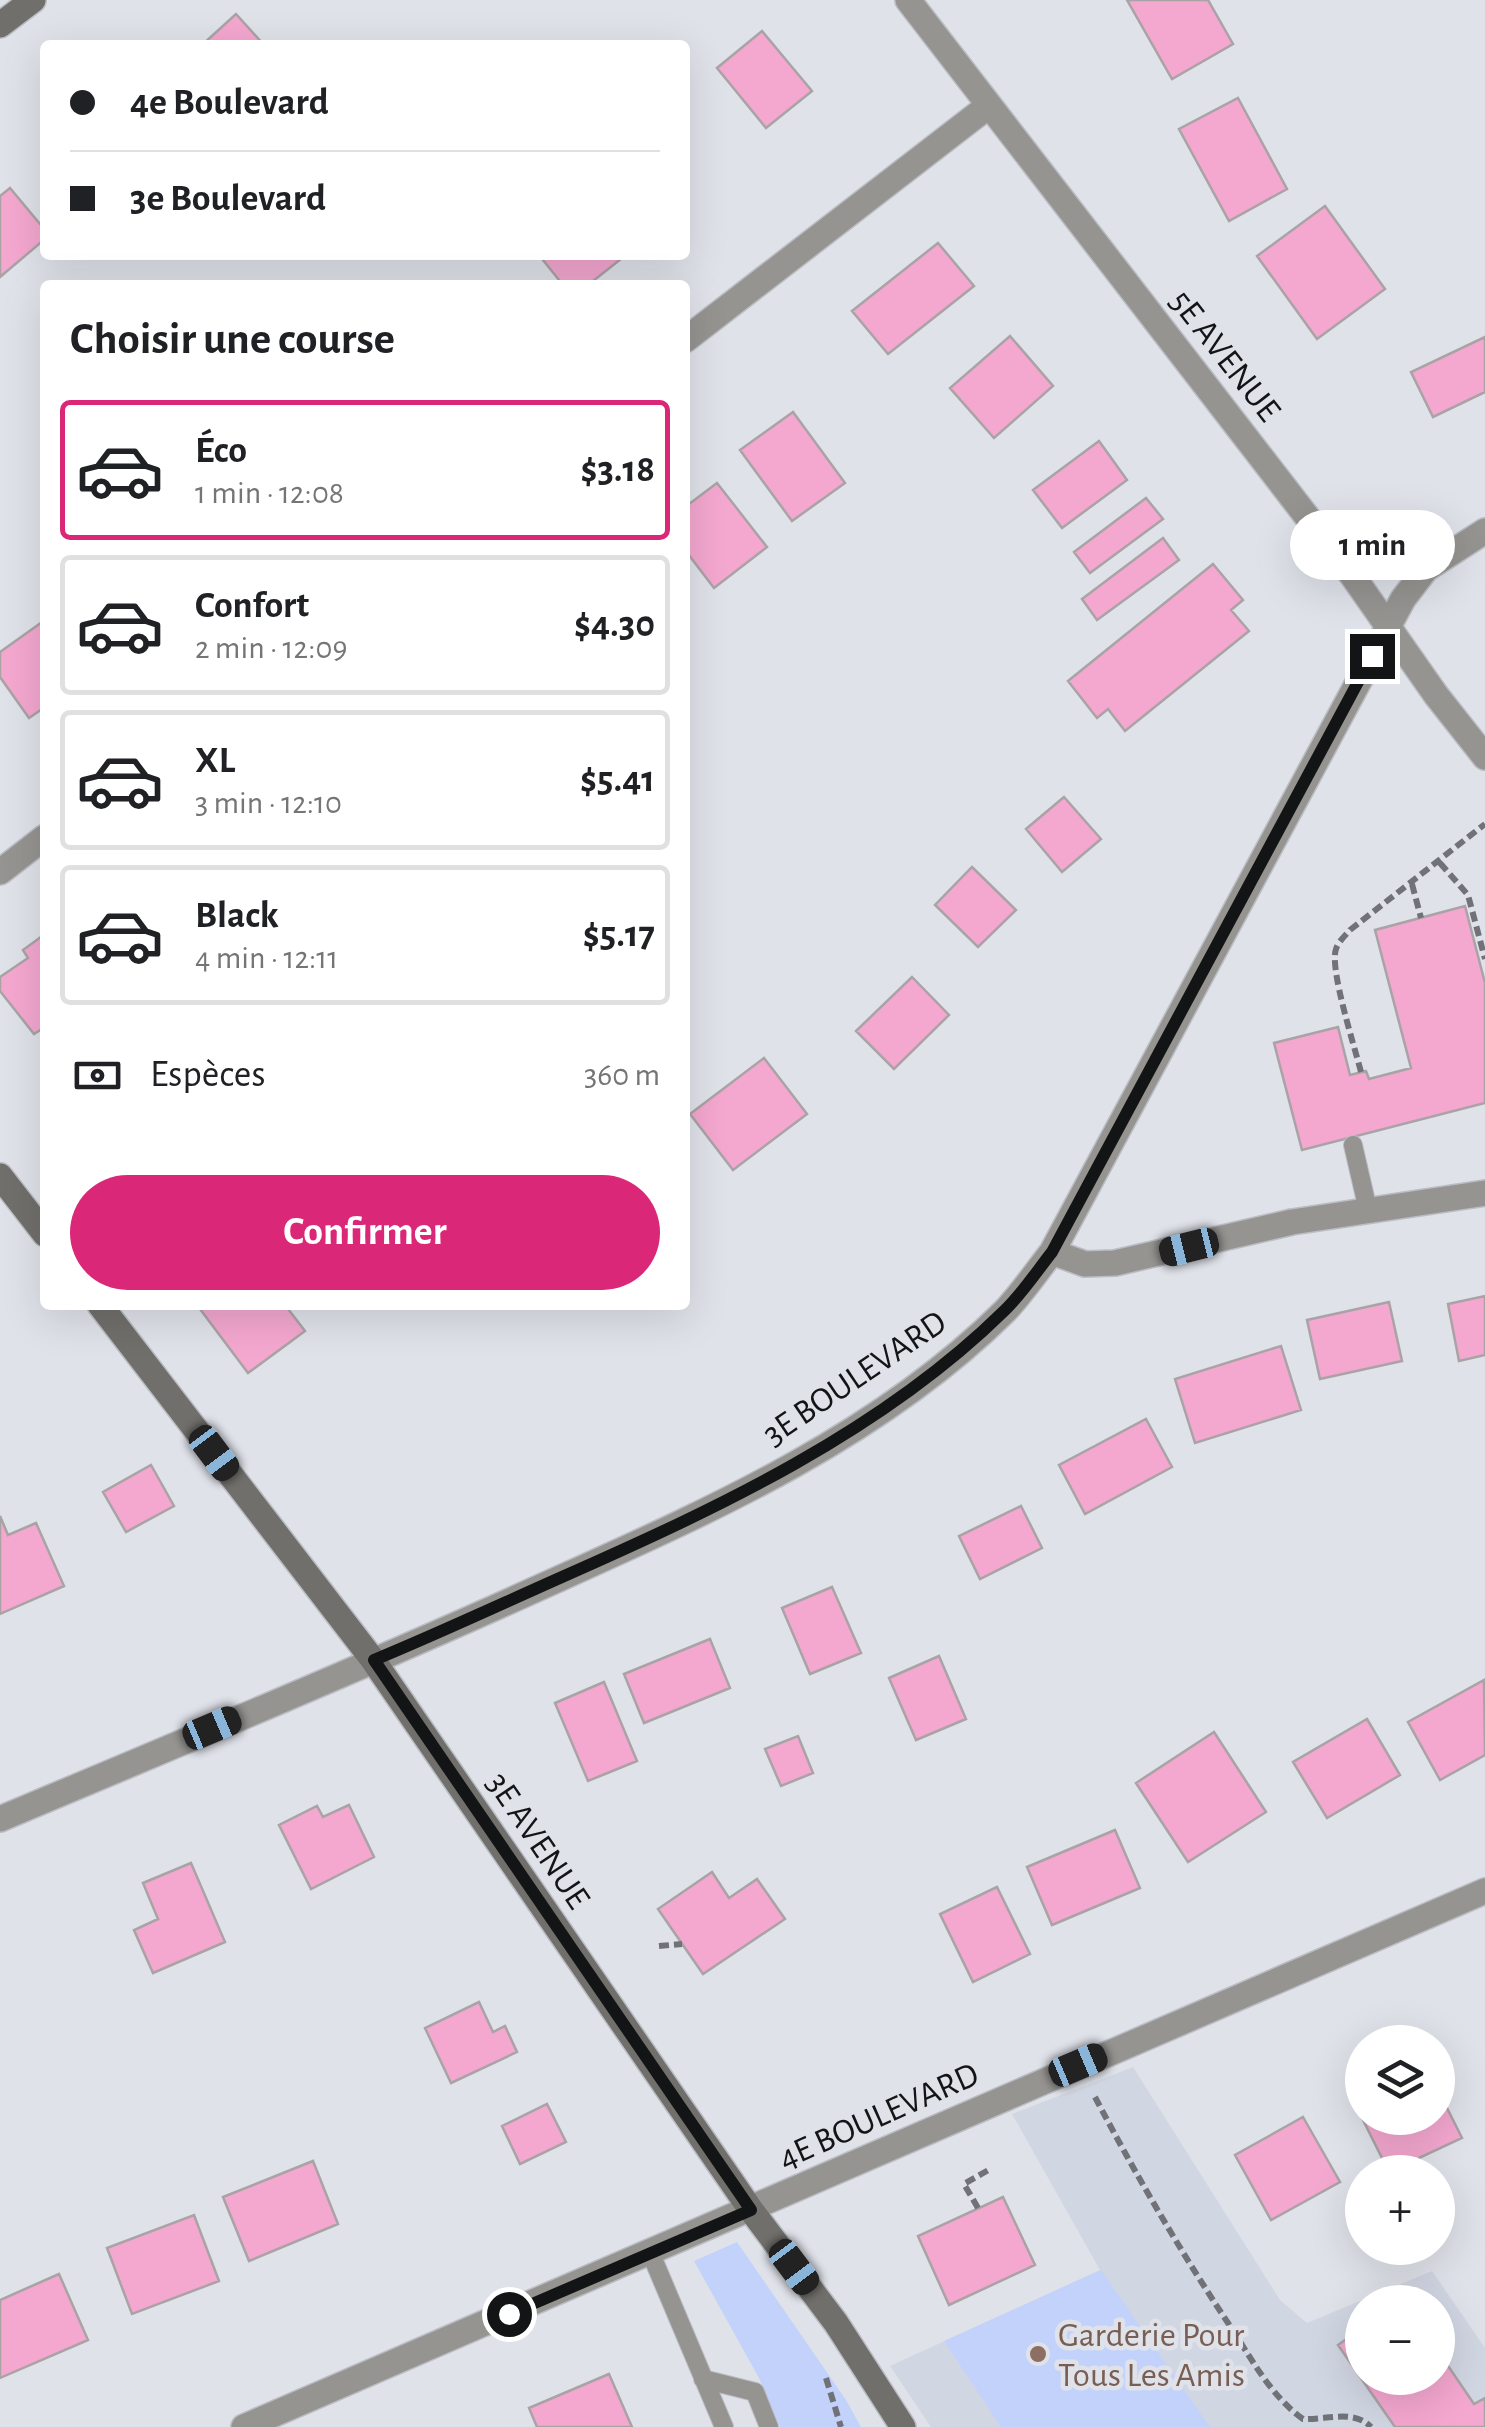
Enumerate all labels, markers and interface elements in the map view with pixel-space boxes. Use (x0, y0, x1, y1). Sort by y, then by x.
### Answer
text: 4e Boulevard (130, 84, 329, 122)
text: 3e Boulevard (130, 180, 326, 218)
street label: 5E AVENUE (1163, 284, 1287, 428)
text: Choisir une course (70, 317, 395, 362)
icon: car (75, 425, 165, 515)
text: Éco (195, 432, 247, 470)
text: $3.18 (580, 451, 655, 489)
text: 1 min · 12:08 (195, 477, 344, 509)
callout: 1 min (1290, 511, 1454, 581)
text: 1 min (1339, 529, 1406, 561)
icon: car (75, 580, 165, 670)
text: Confort (195, 587, 309, 625)
text: $4.30 (574, 606, 655, 644)
text: 2 min · 12:09 (195, 632, 347, 664)
route end (1350, 634, 1395, 679)
icon: car (75, 735, 165, 825)
text: XL (195, 742, 235, 780)
text: $5.41 (580, 761, 655, 799)
text: 3 min · 12:10 (195, 787, 342, 819)
icon: car (75, 890, 165, 980)
text: Black (195, 897, 279, 935)
text: $5.17 (583, 916, 655, 954)
text: 4 min · 12:11 (195, 942, 338, 974)
icon: cash (70, 1048, 125, 1103)
text: Espèces (150, 1056, 265, 1094)
text: 360 m (584, 1059, 660, 1091)
button: Confirmer (70, 1175, 660, 1290)
car (1156, 1225, 1222, 1269)
street label: 3E BOULEVARD (757, 1304, 953, 1452)
car (184, 1420, 244, 1486)
car (179, 1702, 245, 1754)
street label: 3E AVENUE (480, 1766, 596, 1915)
map controls (1345, 2025, 1455, 2395)
button: layers (1345, 2025, 1455, 2135)
car (1045, 2039, 1111, 2091)
street label: 4E BOULEVARD (773, 2057, 984, 2176)
button: + (1345, 2155, 1455, 2265)
car (764, 2234, 824, 2300)
button: − (1345, 2285, 1455, 2395)
route start (487, 2292, 532, 2337)
place label: Garderie Pour Tous Les Amis (1058, 2318, 1245, 2393)
marker: Garderie Pour Tous Les Amis (1027, 2343, 1049, 2365)

